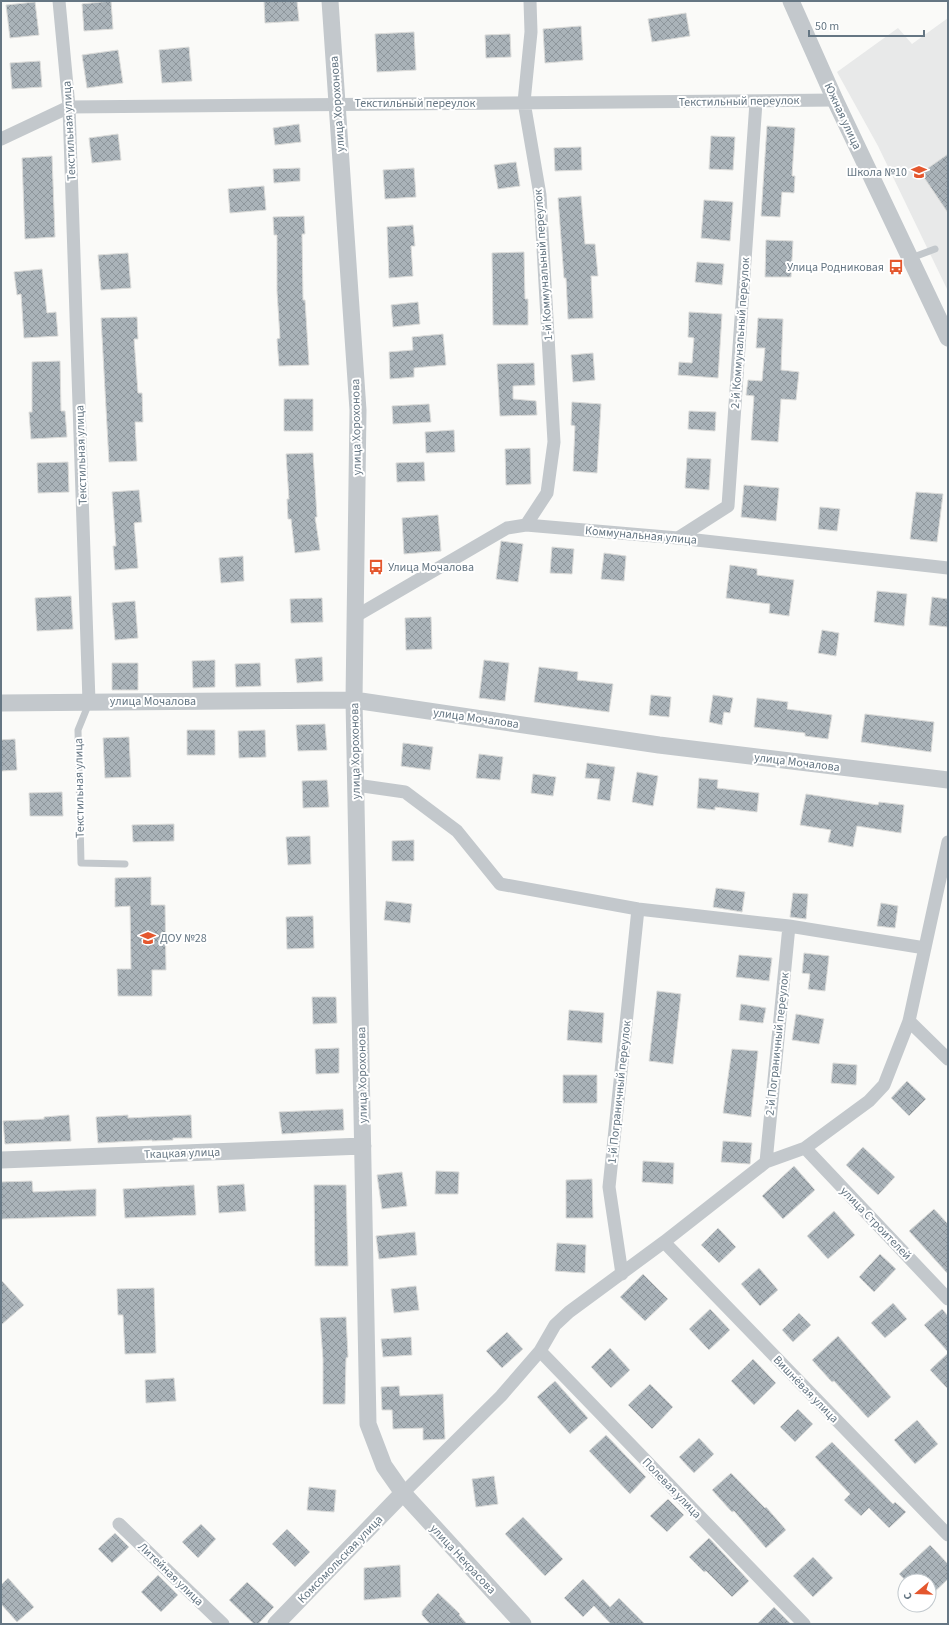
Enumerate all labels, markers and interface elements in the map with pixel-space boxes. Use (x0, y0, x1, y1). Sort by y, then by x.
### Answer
scale bar (809, 12, 924, 38)
text: 50 m (815, 18, 839, 35)
street label: улица Хорохонова (326, 55, 349, 153)
street label: Южная улица (820, 80, 865, 152)
street label: Текстильная улица (58, 81, 81, 181)
street label: Текстильный переулок (678, 92, 800, 111)
street label: Текстильный переулок (355, 95, 475, 112)
school or university icon: Школа №10 (910, 163, 928, 181)
place label: Школа №10 (847, 164, 907, 181)
street label: 1-й Коммунальный переулок (530, 189, 557, 341)
street label: 2-й Коммунальный переулок (727, 257, 754, 409)
bus stop icon: Улица Родниковая (887, 258, 905, 276)
place label: Улица Родниковая (787, 259, 884, 276)
street label: улица Хорохонова (347, 379, 366, 475)
street label: Текстильная улица (71, 405, 92, 505)
street label: Коммунальная улица (584, 522, 698, 549)
bus stop icon: Улица Мочалова (367, 558, 385, 576)
place label: Улица Мочалова (388, 559, 474, 576)
street label: улица Мочалова (110, 693, 196, 710)
street label: улица Хорохонова (346, 703, 365, 799)
street label: улица Мочалова (432, 704, 520, 733)
street label: Текстильная улица (70, 738, 89, 838)
street label: улица Мочалова (753, 749, 841, 776)
school or university icon: ДОУ №28 (139, 929, 157, 947)
place label: ДОУ №28 (160, 930, 207, 947)
street label: 2-й Пограничный переулок (762, 972, 793, 1116)
street label: 1-й Пограничный переулок (604, 1020, 635, 1164)
street label: улица Хорохонова (353, 1027, 372, 1123)
street label: Ткацкая улица (144, 1144, 220, 1163)
street label: улица Строителей (836, 1183, 915, 1264)
street label: Вишнёвая улица (769, 1352, 842, 1427)
street label: Полевая улица (638, 1454, 705, 1523)
street label: Комсомольская улица (294, 1512, 387, 1607)
street label: улица Некрасова (426, 1521, 500, 1598)
street label: Литейная улица (134, 1539, 207, 1610)
north arrow (897, 1573, 937, 1613)
text: С (900, 1590, 916, 1602)

